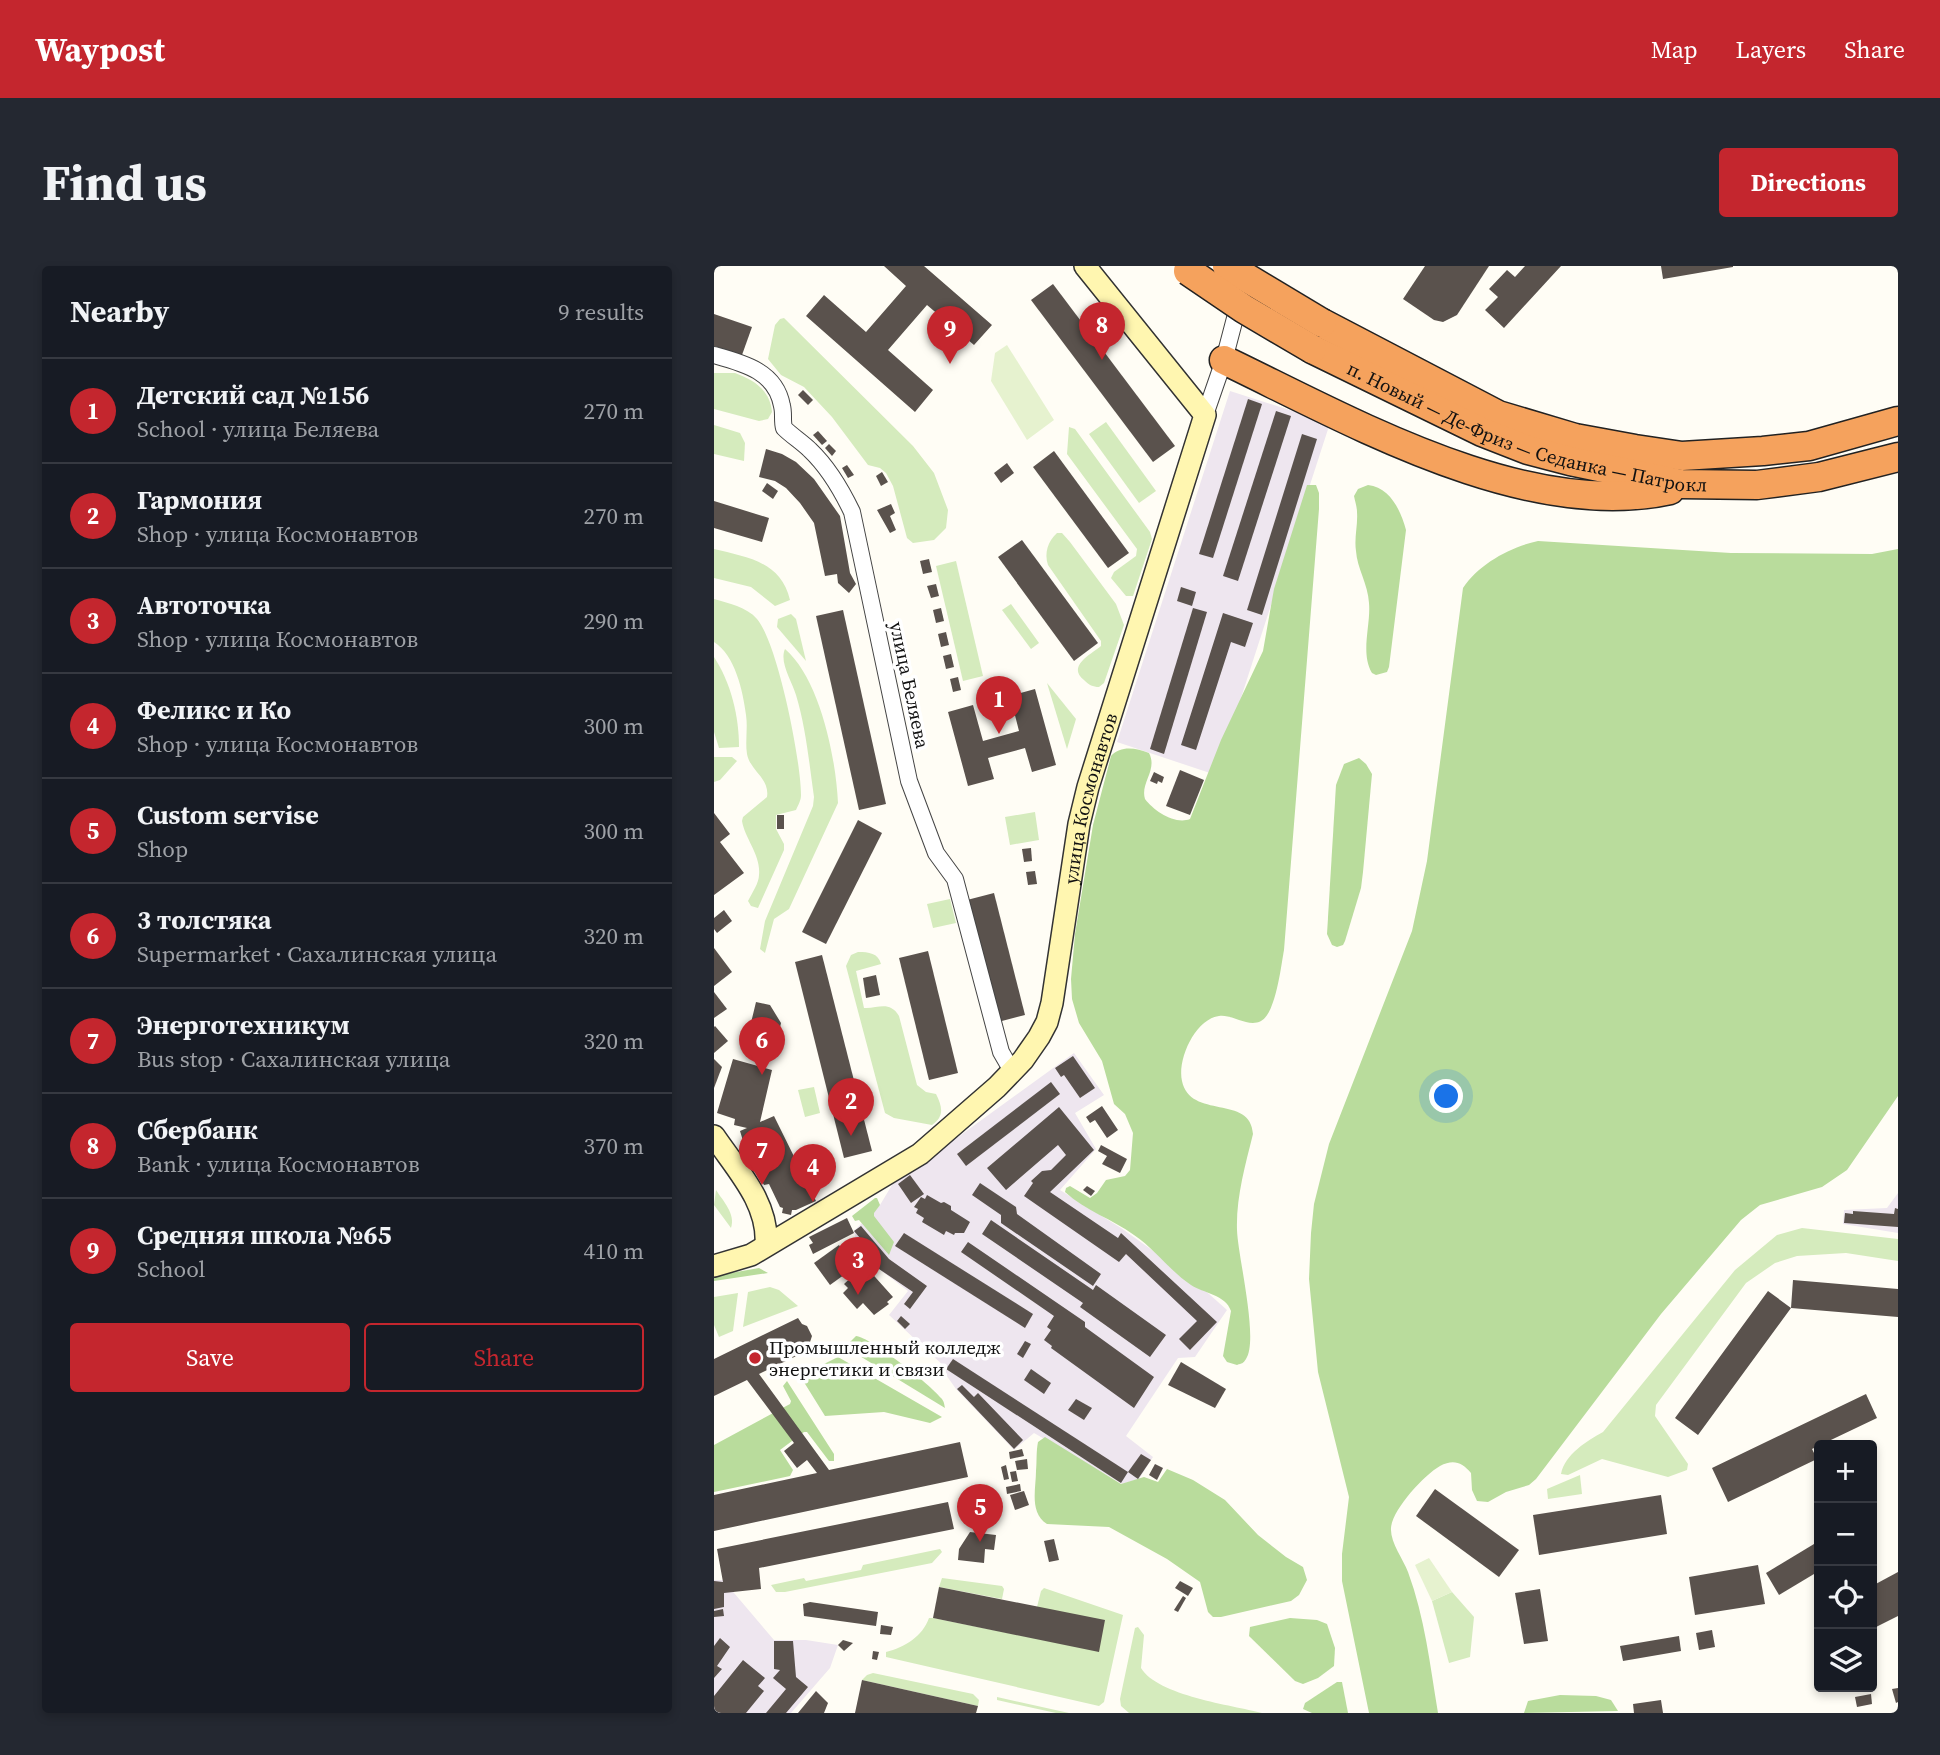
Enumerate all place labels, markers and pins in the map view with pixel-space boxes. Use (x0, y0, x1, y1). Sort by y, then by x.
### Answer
pin: 8 (1079, 302, 1125, 360)
pin: 9 (927, 306, 973, 364)
pin: 1 (976, 676, 1022, 734)
pin: 6 (739, 1017, 785, 1075)
pin: 2 (828, 1078, 874, 1136)
pin: 7 (739, 1127, 785, 1185)
pin: 4 (790, 1144, 836, 1202)
pin: 3 (835, 1237, 881, 1295)
place label: Промышленный колледж энергетики и связи (769, 1334, 1001, 1382)
marker: Промышленный колледж энергетики и связи (747, 1350, 763, 1366)
pin: 5 (957, 1484, 1003, 1542)

